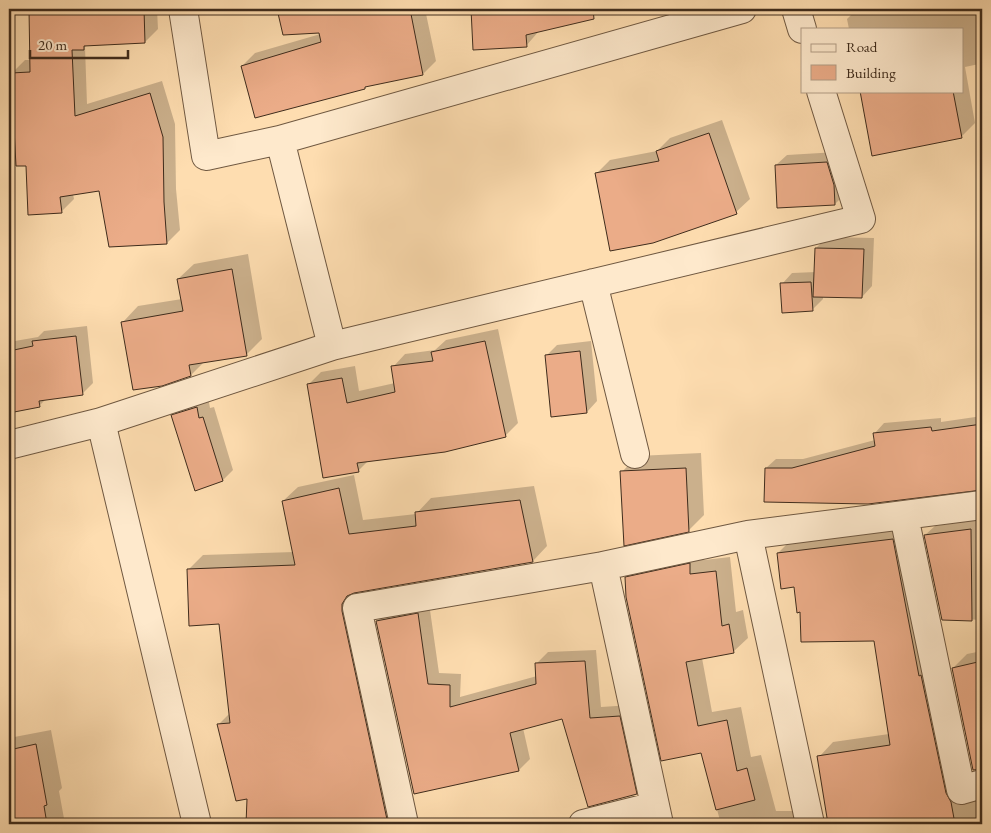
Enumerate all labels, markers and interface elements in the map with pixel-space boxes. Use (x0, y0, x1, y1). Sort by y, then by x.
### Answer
scale bar (30, 28, 128, 60)
legend (801, 28, 964, 92)
text: 20 m (38, 35, 67, 54)
text: Road (846, 37, 878, 56)
text: Building (846, 63, 896, 82)

